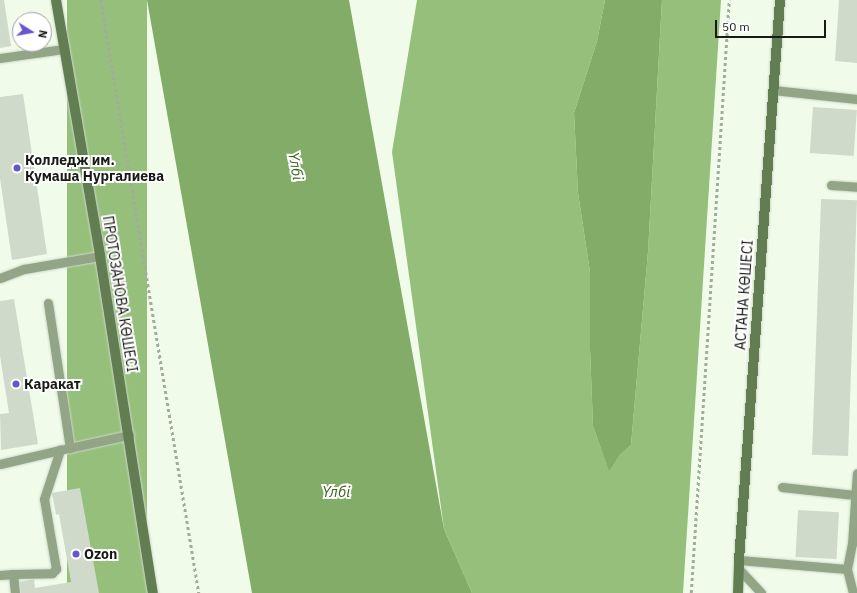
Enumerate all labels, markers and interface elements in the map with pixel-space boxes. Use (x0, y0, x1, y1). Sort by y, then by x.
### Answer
north arrow (12, 12, 52, 52)
scale bar (717, 12, 828, 38)
text: 50 m (722, 19, 750, 34)
text: N (35, 29, 50, 39)
water label: Үлбі (285, 151, 307, 181)
place label: Колледж им. Кумаша Нургалиева (25, 152, 164, 184)
marker: Колледж им. Кумаша Нургалиева (12, 163, 22, 173)
street label: ПРОТОЗАНОВА КӨШЕСІ (99, 215, 141, 373)
street label: АСТАНА КӨШЕСІ (732, 239, 756, 351)
place label: Каракат (24, 376, 81, 392)
marker: Каракат (11, 379, 21, 389)
water label: Үлбі (322, 483, 350, 501)
place label: Ozon (84, 546, 117, 562)
marker: Ozon (71, 549, 81, 559)

